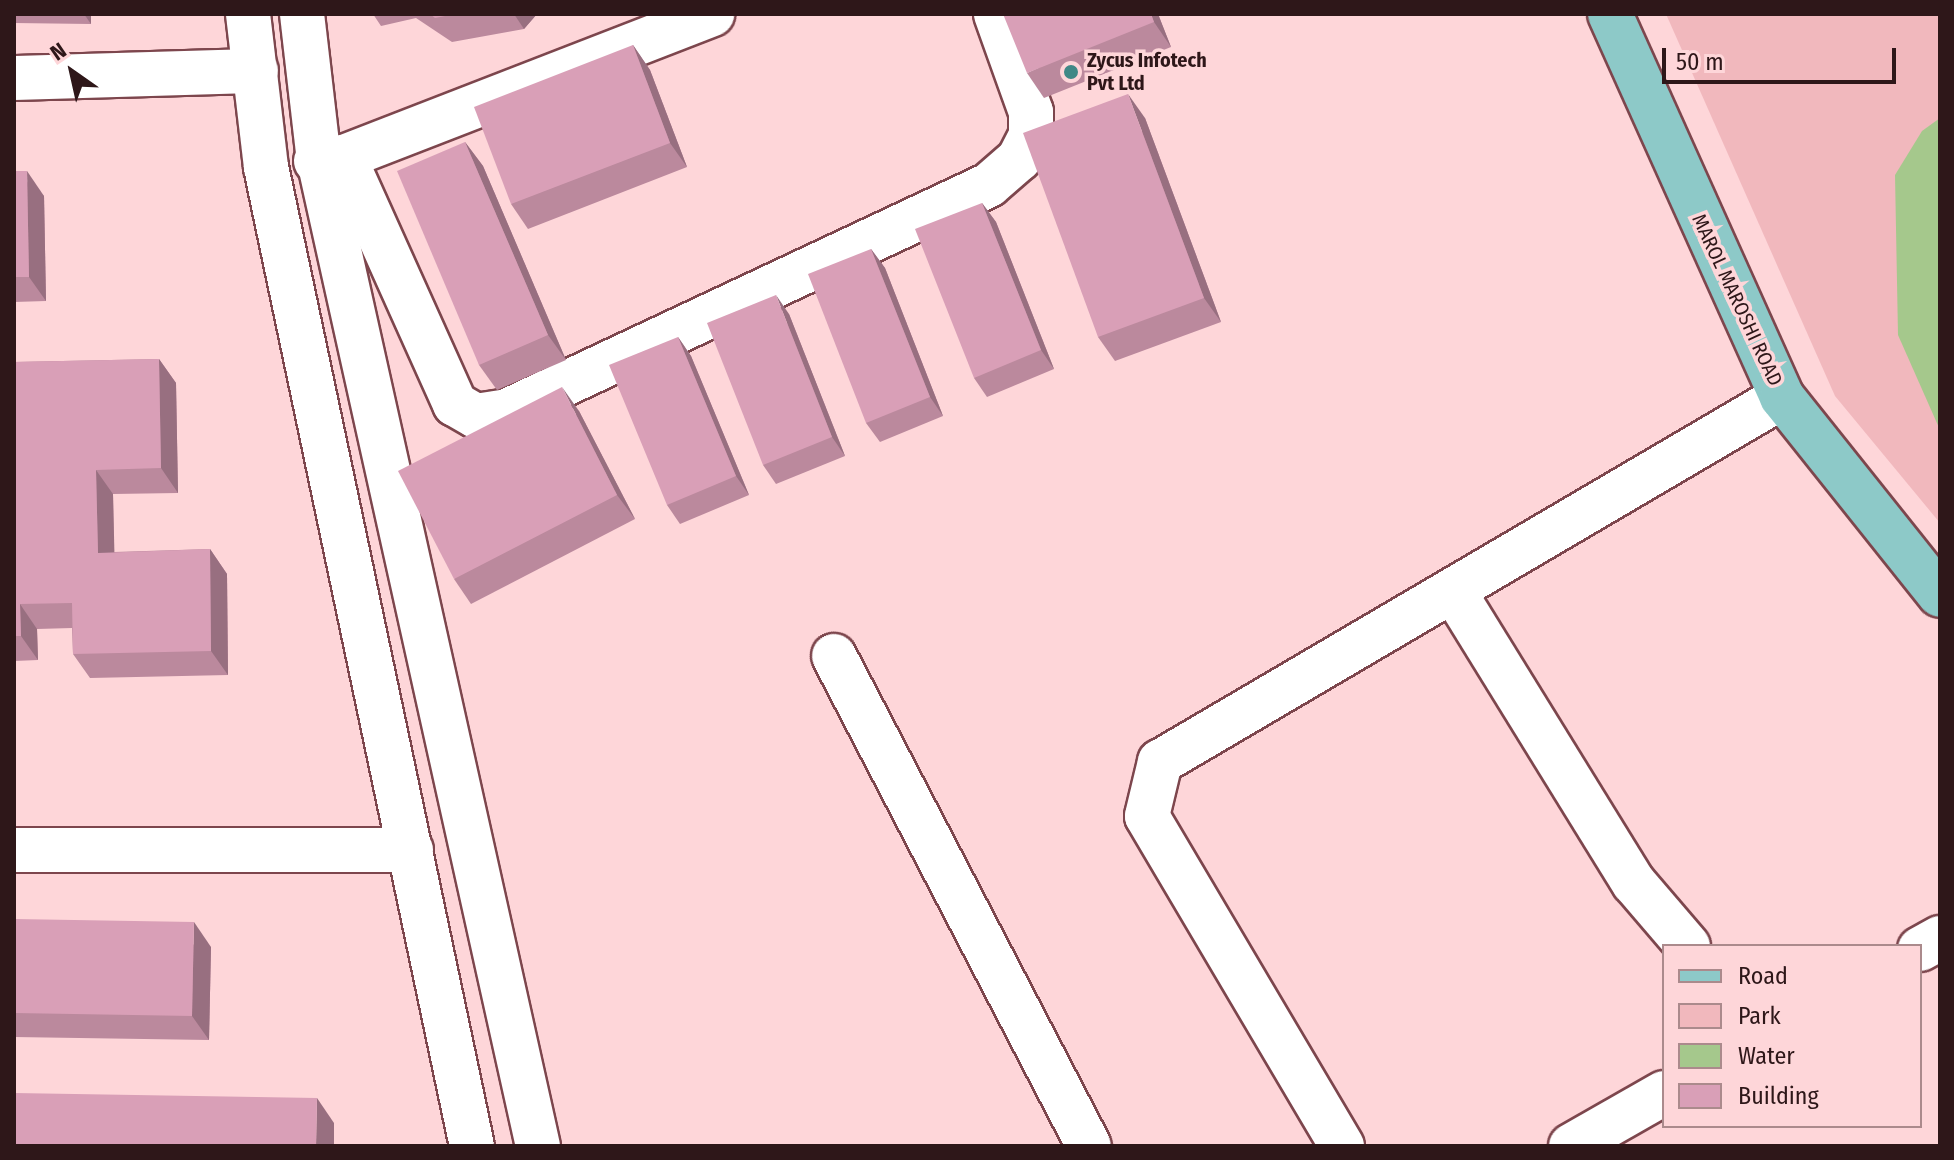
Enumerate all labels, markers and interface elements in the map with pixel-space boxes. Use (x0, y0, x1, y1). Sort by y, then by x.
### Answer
north arrow (32, 32, 112, 112)
scale bar (1666, 32, 1900, 82)
text: N (45, 37, 71, 67)
place label: Zycus Infotech Pvt Ltd (1087, 48, 1207, 95)
text: 50 m (1676, 48, 1724, 76)
marker: Zycus Infotech Pvt Ltd (1062, 63, 1080, 81)
street label: MAROL MAROSHI ROAD (1687, 210, 1787, 390)
legend (1662, 944, 1922, 1128)
text: Road (1738, 962, 1788, 990)
text: Park (1738, 1002, 1781, 1030)
text: Water (1738, 1042, 1795, 1070)
text: Building (1738, 1082, 1819, 1110)

